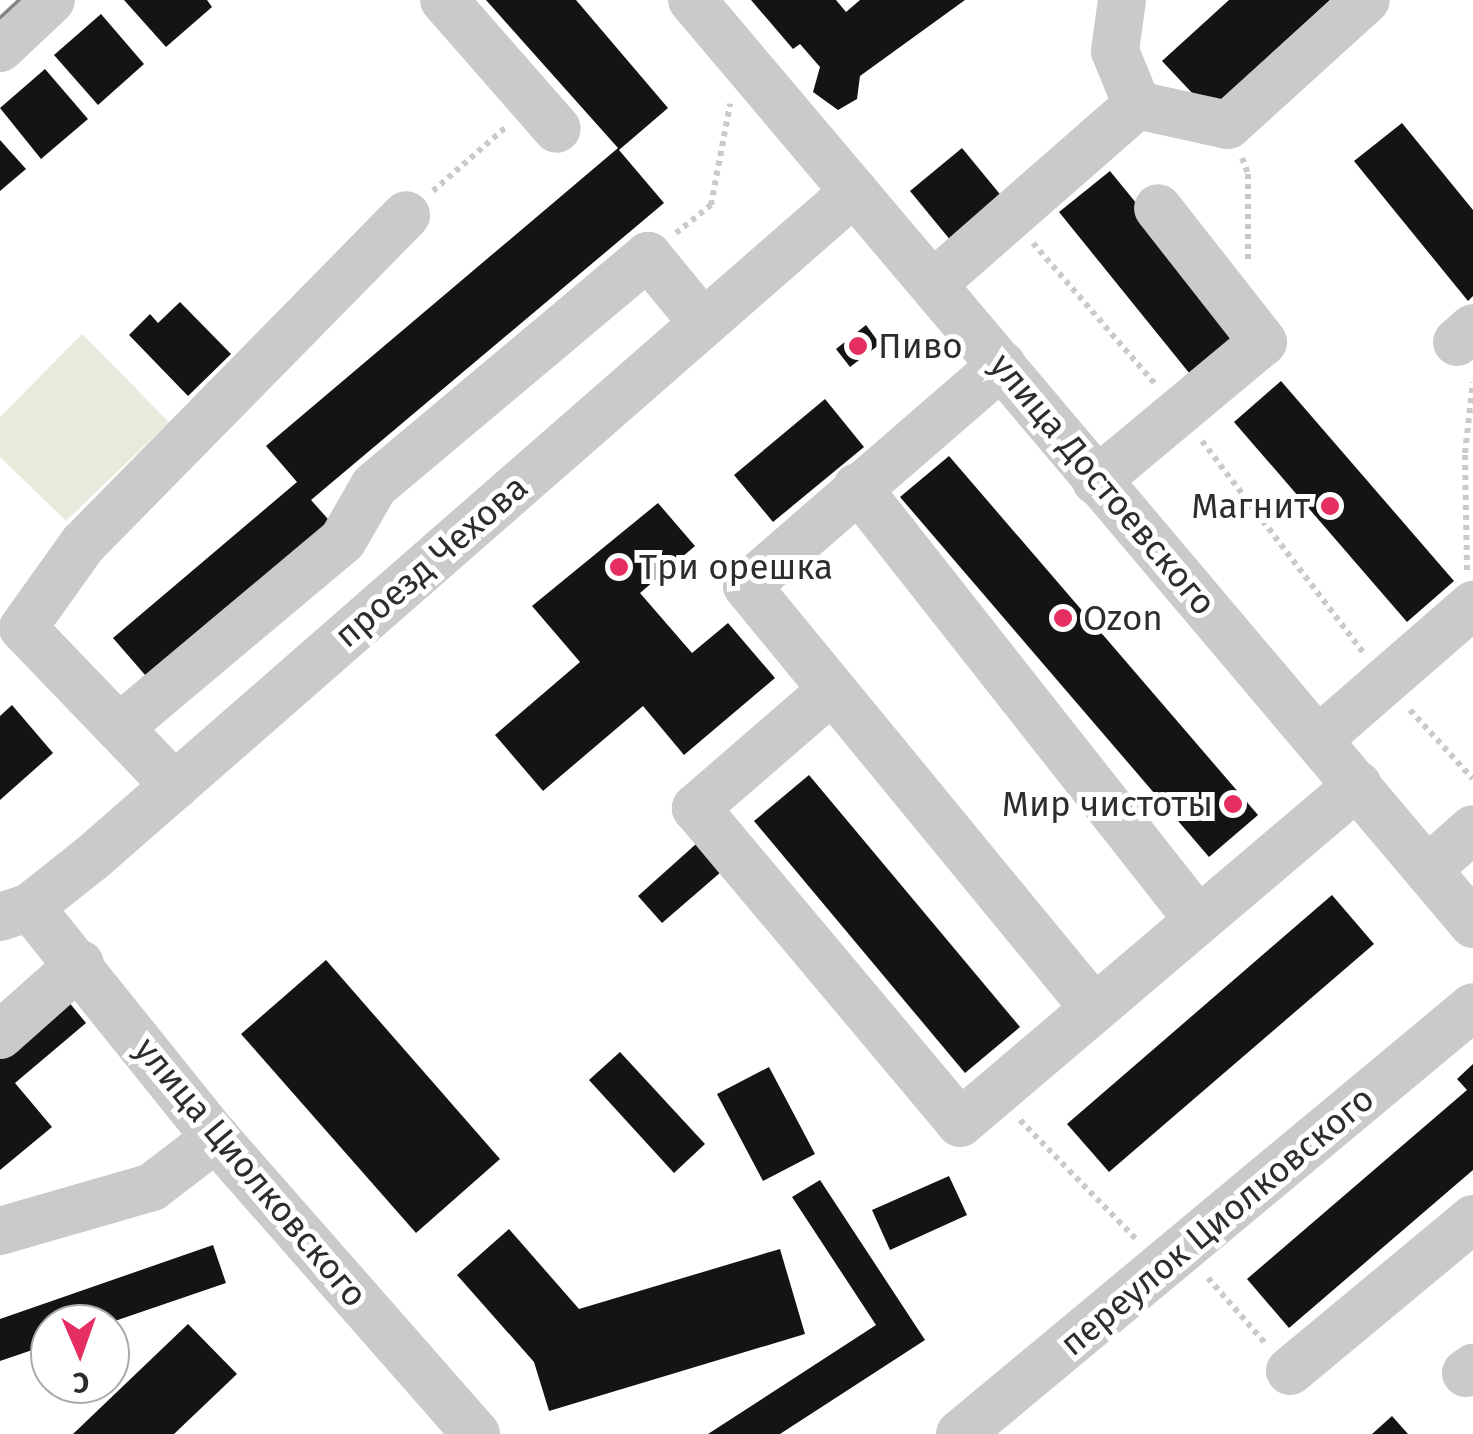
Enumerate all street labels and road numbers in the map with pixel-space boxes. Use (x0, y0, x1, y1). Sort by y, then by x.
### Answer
street label: улица Достоевского (981, 345, 1225, 623)
street label: проезд Чехова (326, 466, 536, 656)
street label: улица Циолковского (126, 1029, 376, 1315)
street label: переулок Циолковского (1052, 1078, 1382, 1364)

